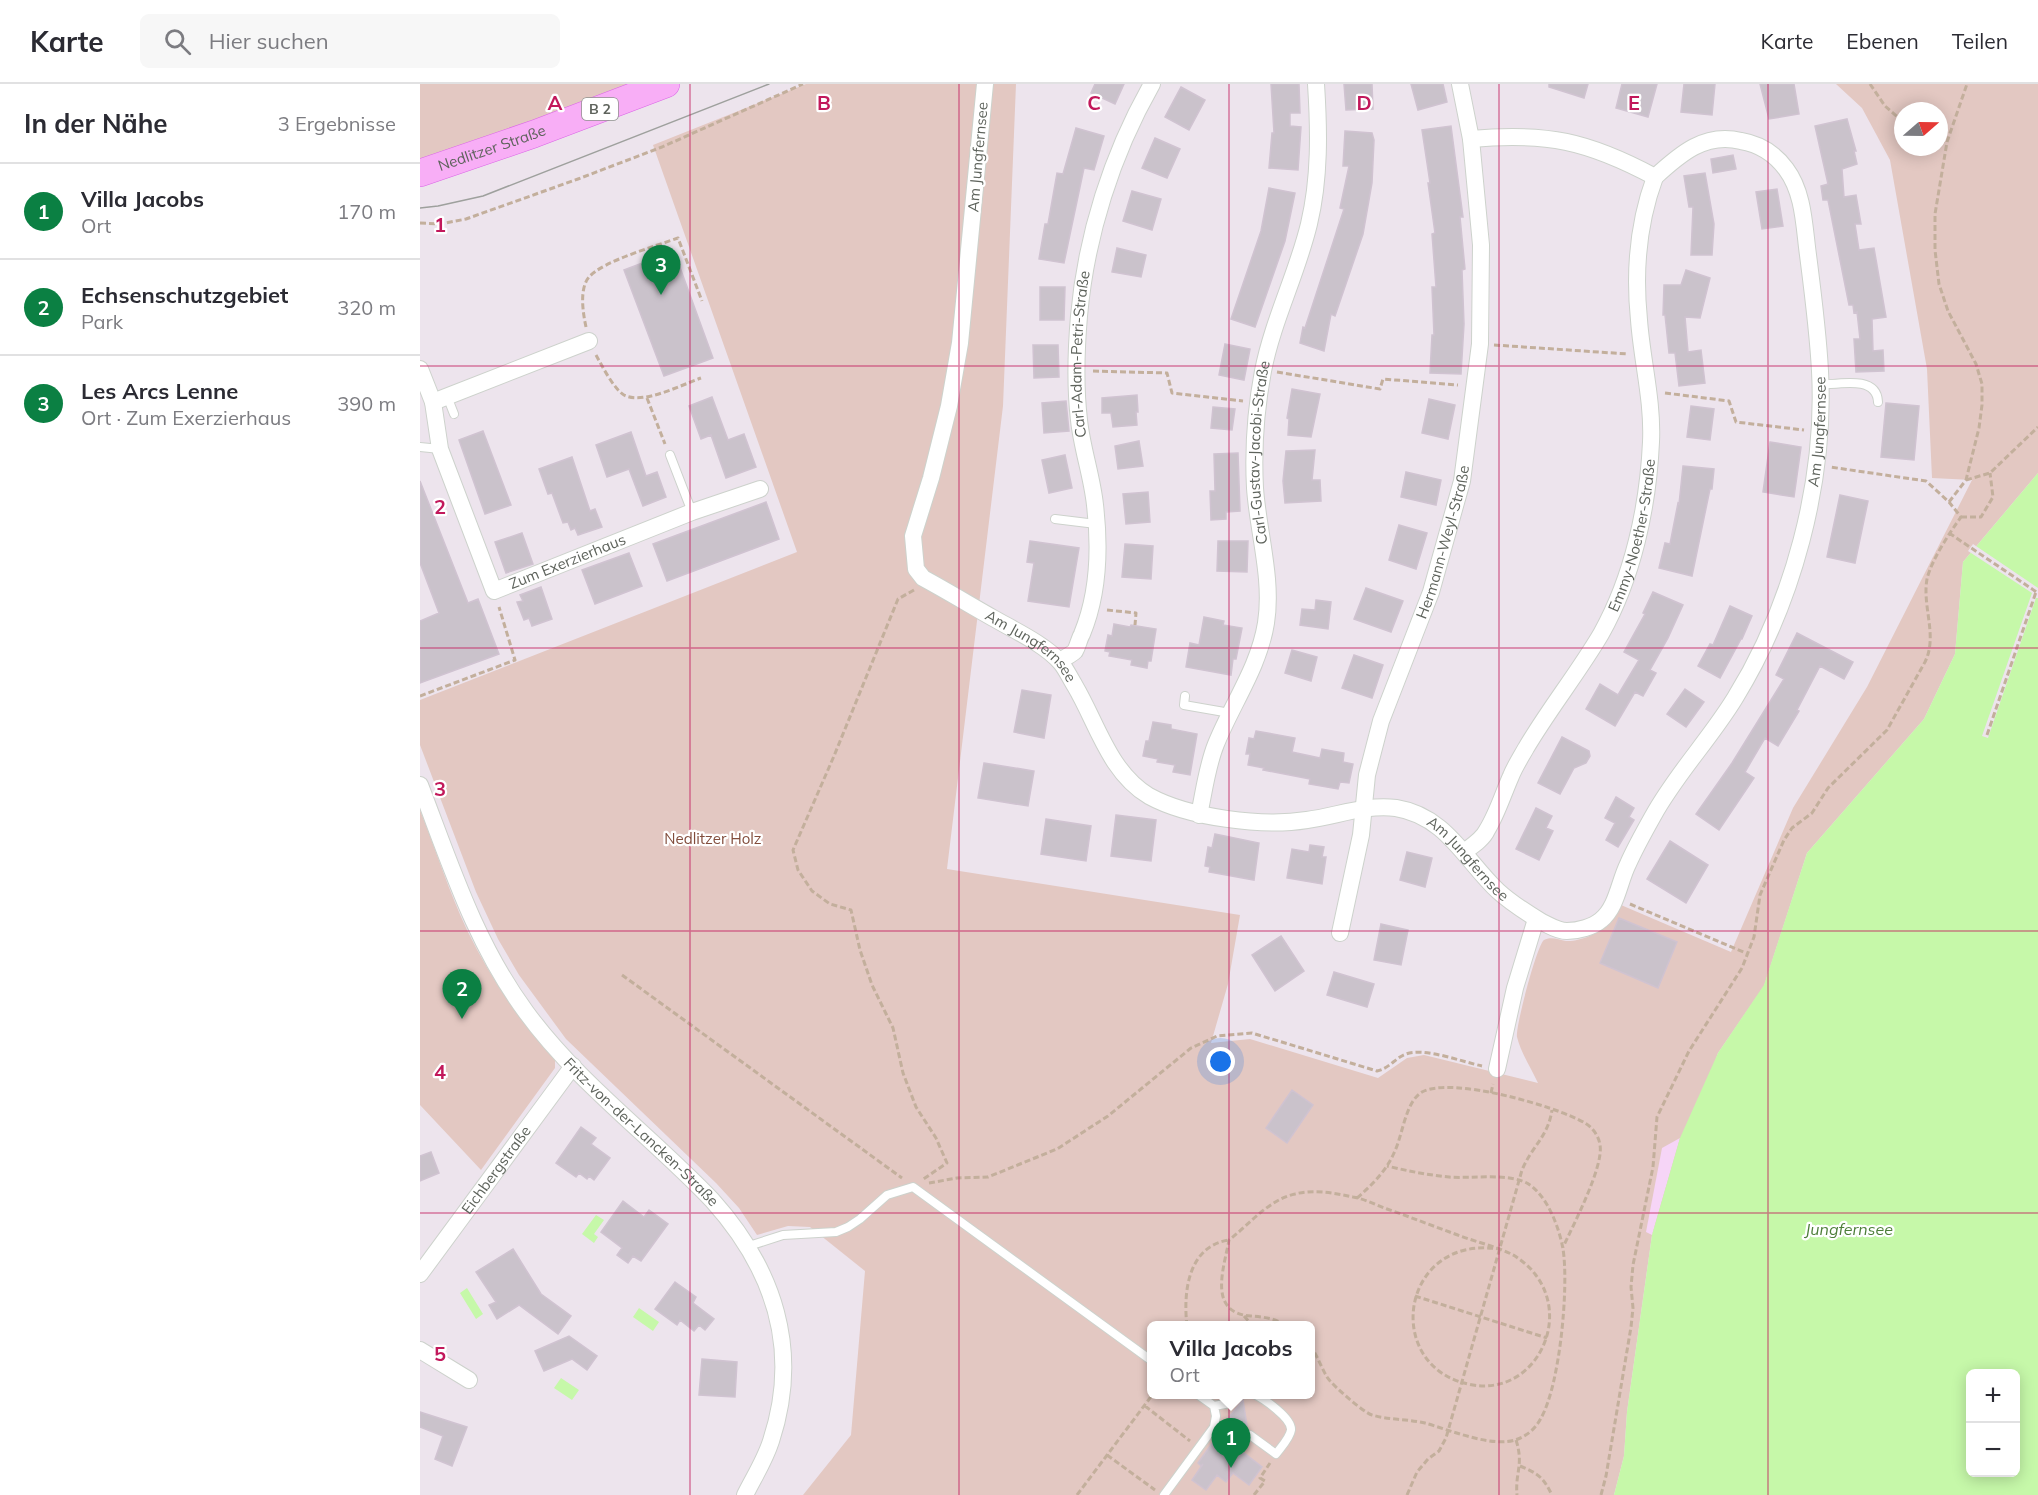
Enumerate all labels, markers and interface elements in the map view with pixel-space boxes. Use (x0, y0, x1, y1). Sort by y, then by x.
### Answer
search box (140, 14, 560, 68)
text: Karte (30, 24, 104, 59)
icon: search (161, 25, 194, 58)
text: Hier suchen (209, 27, 329, 55)
text: Karte (1761, 28, 1813, 54)
text: Ebenen (1846, 28, 1919, 54)
text: Teilen (1952, 28, 2008, 54)
text: A (548, 90, 563, 115)
text: B (817, 90, 831, 115)
text: C (1087, 90, 1101, 115)
text: D (1356, 90, 1372, 115)
text: E (1628, 90, 1640, 115)
road number: B 2 (582, 98, 618, 120)
street label: Am Jungfernsee (963, 101, 992, 213)
north arrow (1894, 102, 1948, 156)
text: In der Nähe (24, 107, 168, 140)
text: 3 Ergebnisse (278, 111, 396, 136)
street label: Nedlitzer Straße (435, 120, 548, 175)
text: Villa Jacobs (81, 185, 204, 213)
text: 1 (38, 199, 50, 224)
text: 170 m (337, 199, 396, 224)
text: 1 (434, 212, 446, 237)
text: Ort (81, 213, 111, 238)
pin: 3 (642, 246, 680, 295)
street label: Carl-Adam-Petri-Straße (1066, 269, 1094, 439)
text: Echsenschutzgebiet (81, 281, 288, 309)
text: 2 (38, 295, 50, 320)
text: 320 m (337, 295, 396, 320)
text: Park (81, 309, 123, 334)
street label: Carl-Gustav-Jacobi-Straße (1244, 359, 1274, 546)
street label: Am Jungfernsee (1803, 376, 1830, 488)
text: Les Arcs Lenne (81, 377, 238, 405)
text: 3 (38, 391, 50, 416)
text: 390 m (337, 391, 396, 416)
text: Ort · Zum Exerzierhaus (81, 405, 291, 430)
street label: Emmy-Noether-Straße (1604, 458, 1659, 615)
street label: Hermann-Weyl-Straße (1412, 464, 1473, 621)
text: 2 (434, 494, 446, 519)
street label: Zum Exerzierhaus (506, 529, 628, 593)
street label: Am Jungfernsee (982, 606, 1081, 685)
text: 3 (434, 776, 446, 801)
street label: Am Jungfernsee (1424, 812, 1513, 905)
park label: Nedlitzer Holz (664, 829, 762, 848)
pin: 2 (442, 970, 482, 1019)
your location (1206, 1047, 1235, 1076)
street label: Fritz-von-der-Lancken-Straße (560, 1053, 723, 1210)
text: 4 (434, 1059, 446, 1084)
street label: Eichbergstraße (457, 1122, 535, 1218)
water label: Jungfernsee (1803, 1219, 1893, 1239)
popup (1147, 1321, 1315, 1399)
text: Villa Jacobs (1170, 1334, 1292, 1362)
text: 5 (434, 1341, 446, 1366)
text: Ort (1170, 1362, 1200, 1387)
map controls (1966, 1369, 2020, 1477)
button: + (1966, 1369, 2020, 1423)
pin: 1 (1212, 1418, 1250, 1468)
button: − (1966, 1423, 2020, 1477)

